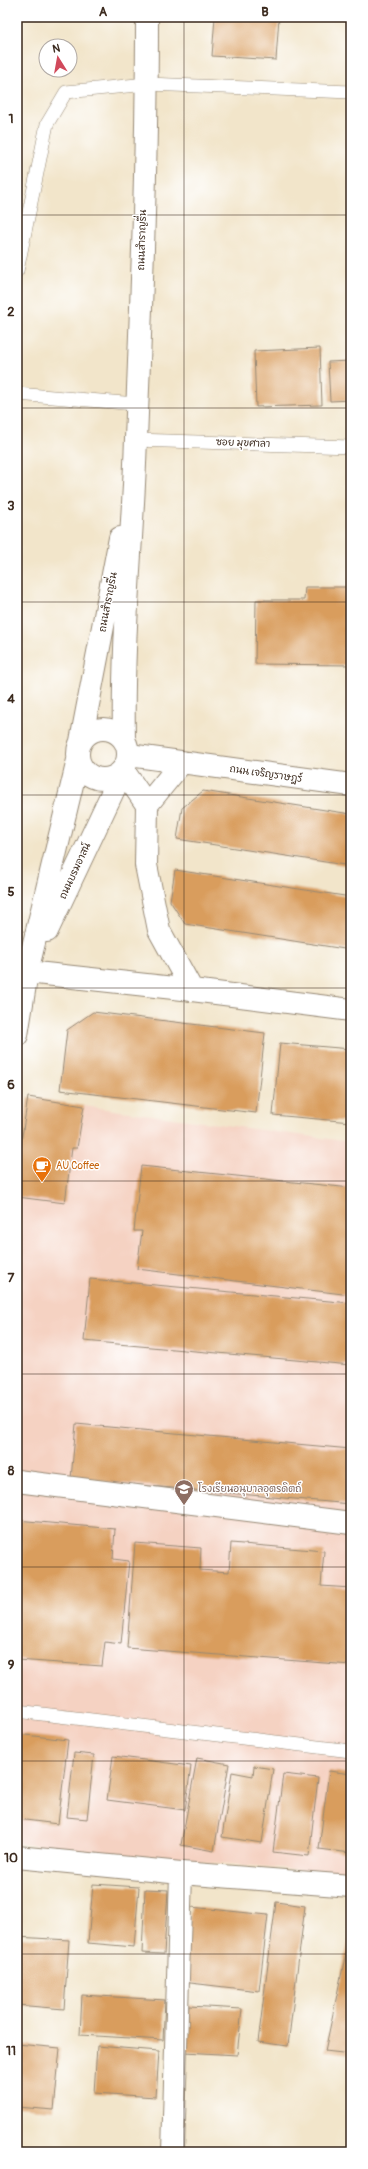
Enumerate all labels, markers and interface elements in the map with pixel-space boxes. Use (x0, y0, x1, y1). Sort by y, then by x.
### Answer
text: A (99, 4, 108, 20)
text: B (261, 4, 269, 20)
north arrow (38, 38, 78, 78)
text: N (51, 41, 62, 56)
text: 1 (8, 111, 14, 127)
street label: ถนนสำราญรื่น (131, 209, 149, 271)
text: 2 (7, 304, 15, 320)
street label: ซอย มุขศาลา (215, 436, 270, 452)
text: 3 (7, 498, 15, 514)
street label: ถนนสำราญรื่น (92, 570, 120, 633)
text: 4 (7, 691, 15, 707)
street label: ถนน เจริญราษฎร์ (229, 761, 304, 785)
street label: ถนนบรมอาสน์ (55, 840, 93, 901)
text: 5 (7, 884, 15, 900)
text: 6 (7, 1077, 15, 1093)
cafe icon: AU Coffee (31, 1155, 53, 1183)
place label: AU Coffee (56, 1160, 99, 1172)
text: 7 (8, 1270, 15, 1286)
text: 8 (8, 1463, 15, 1479)
school or university icon: โรงเรียนอนุบาลอุตรดิตถ์ (173, 1478, 195, 1506)
place label: โรงเรียนอนุบาลอุตรดิตถ์ (198, 1481, 302, 1497)
text: 9 (8, 1657, 15, 1673)
text: 10 (4, 1850, 18, 1866)
text: 11 (6, 2043, 16, 2059)

